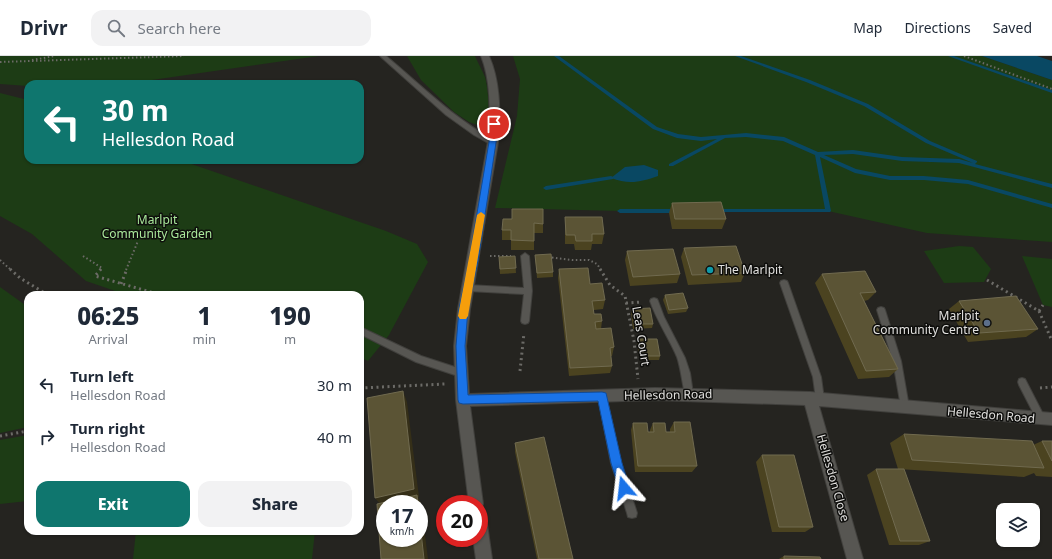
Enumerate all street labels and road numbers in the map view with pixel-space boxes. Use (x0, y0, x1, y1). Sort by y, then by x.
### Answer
street label: Leas Court (628, 305, 655, 368)
street label: Hellesdon Road (624, 385, 712, 404)
street label: Hellesdon Road (946, 402, 1036, 427)
street label: Hellesdon Close (813, 432, 854, 524)

